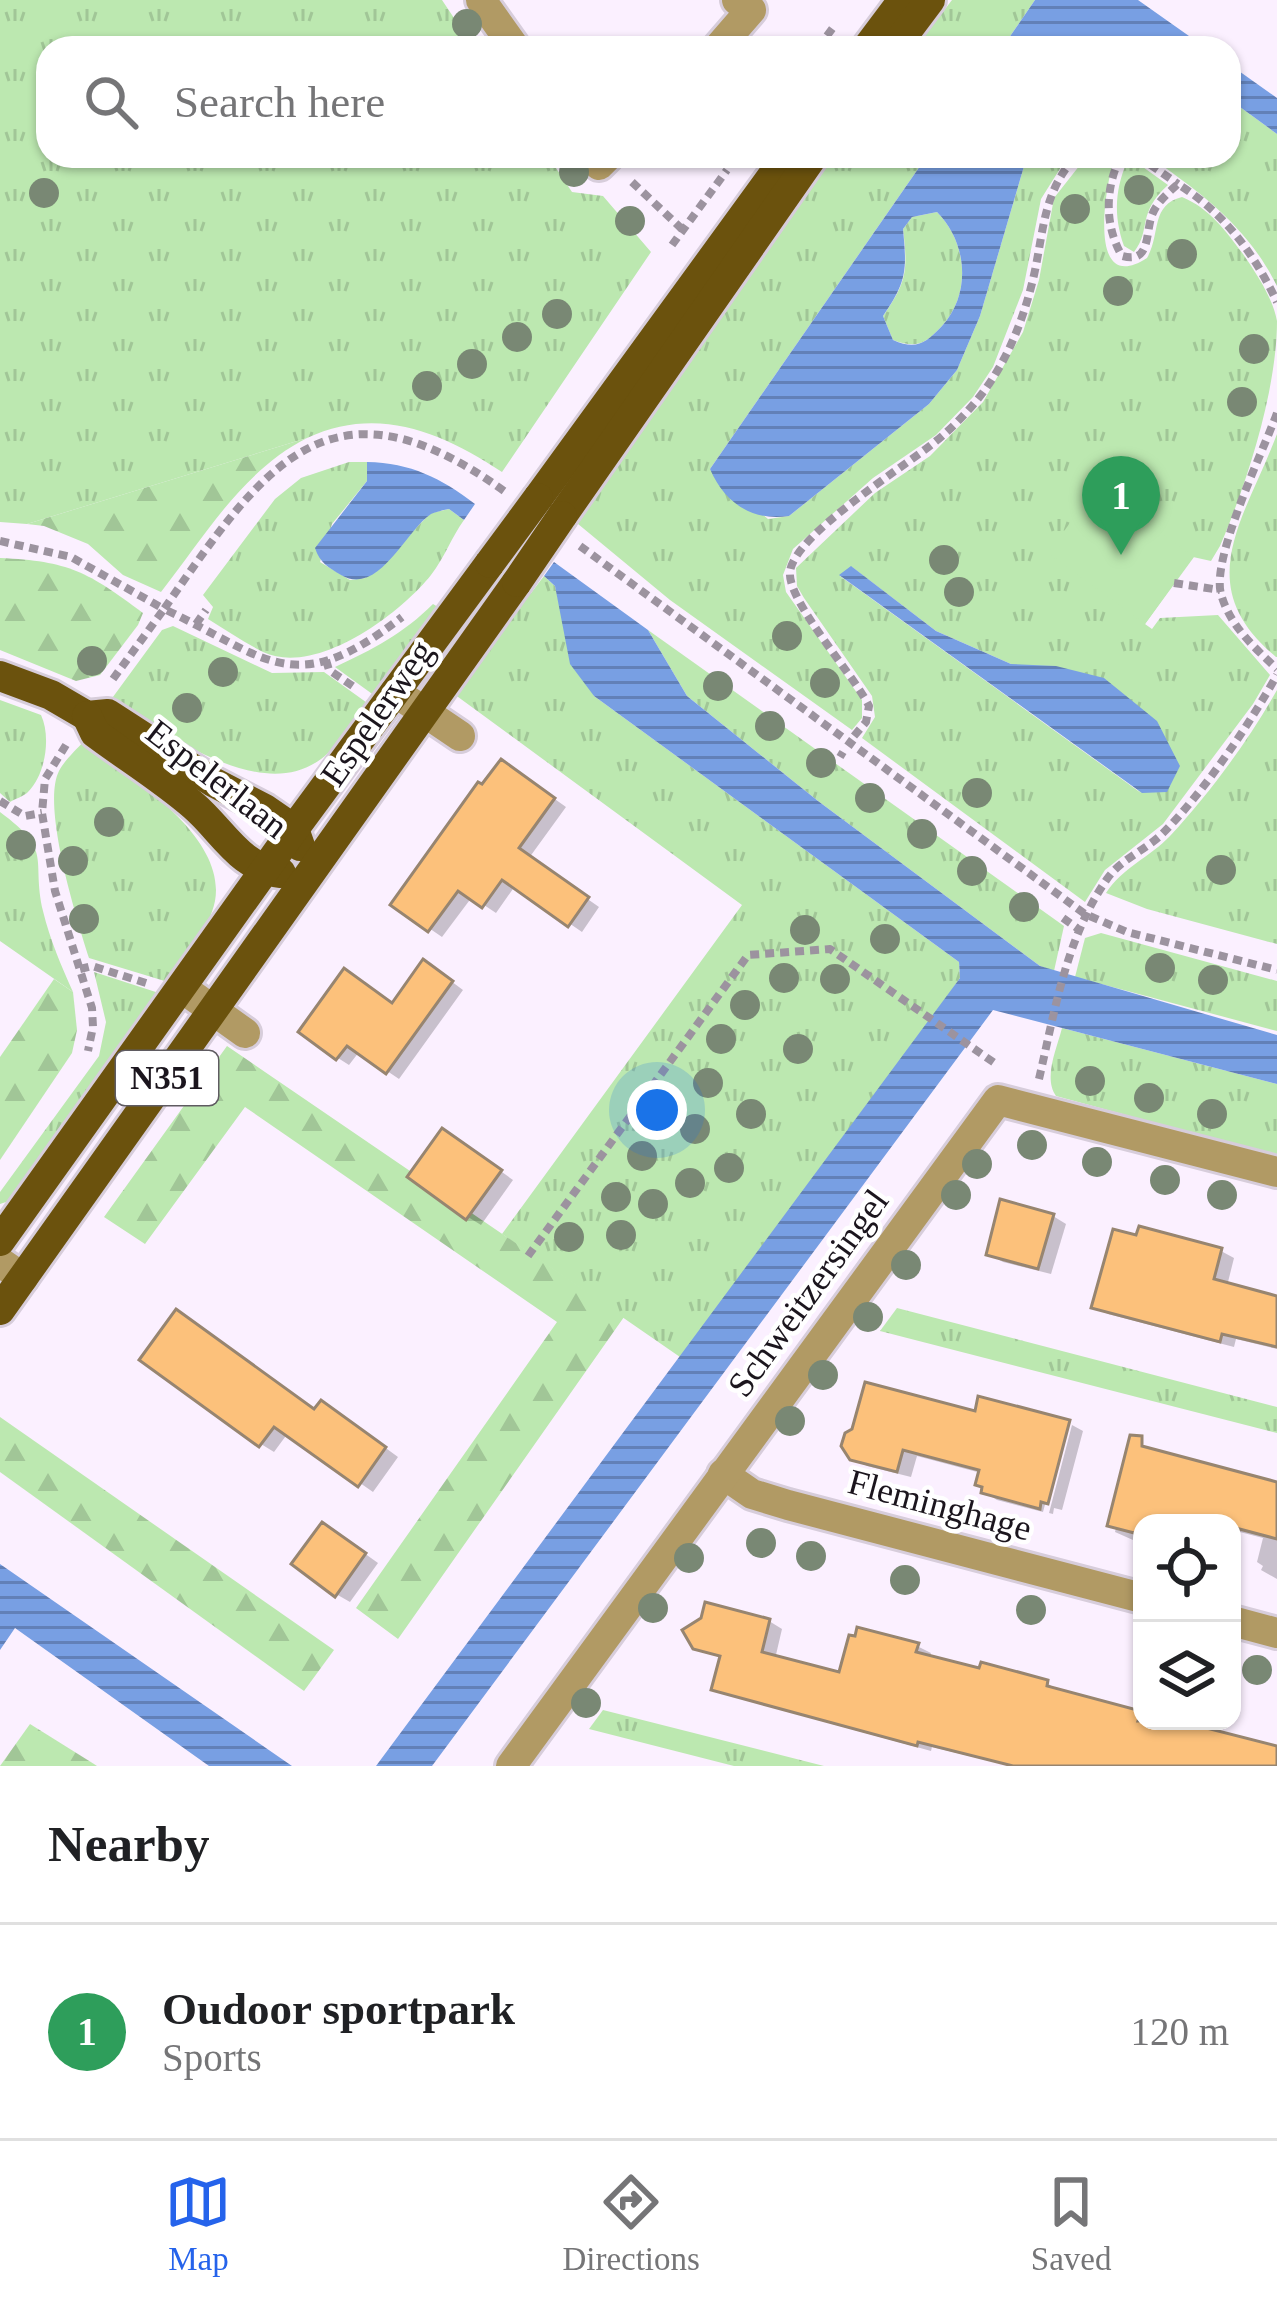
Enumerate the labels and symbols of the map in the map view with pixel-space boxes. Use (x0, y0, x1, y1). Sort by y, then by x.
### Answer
pin: 1 (1082, 456, 1160, 555)
street label: Espelerweg (312, 633, 442, 793)
street label: Espelerlaan (139, 712, 295, 846)
road number: N351 (116, 1051, 218, 1105)
your location (627, 1080, 687, 1140)
street label: Schweitzersingel (720, 1182, 896, 1404)
street label: Fleminghage (844, 1461, 1036, 1549)

